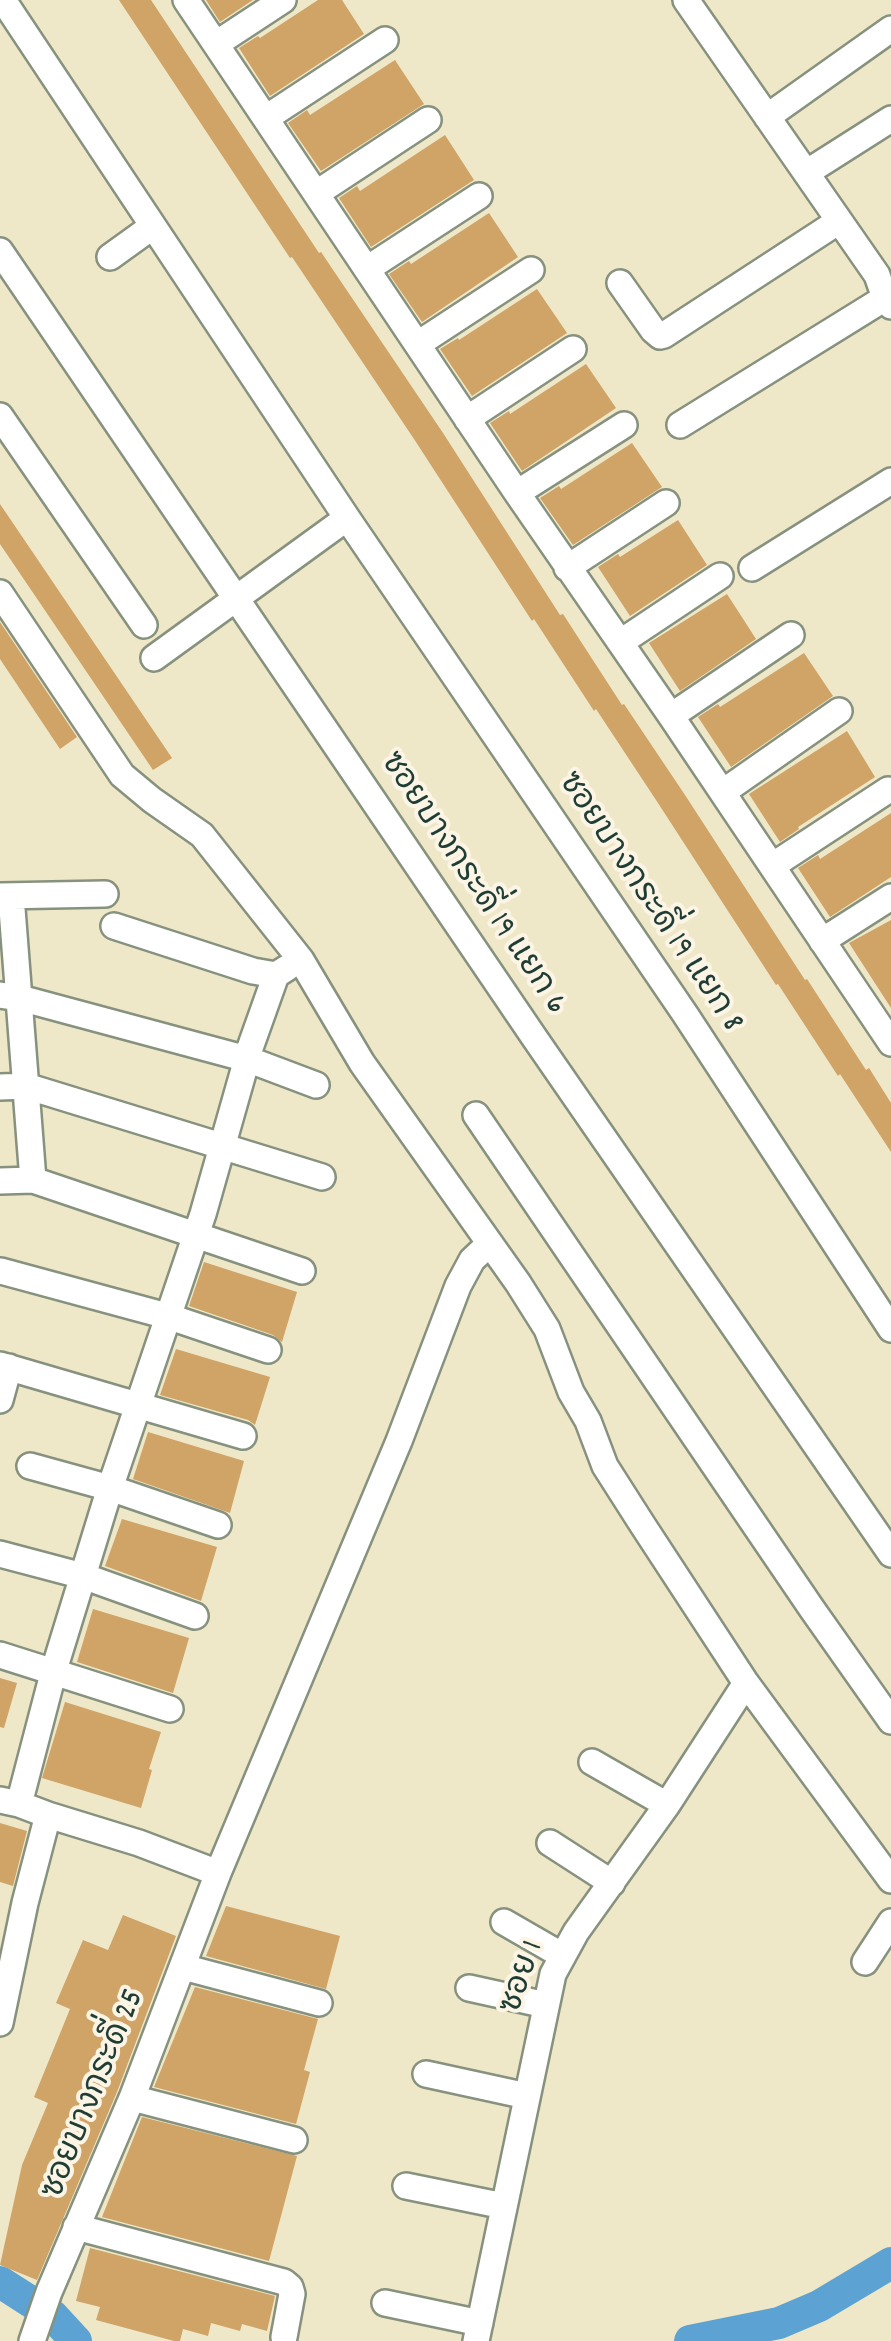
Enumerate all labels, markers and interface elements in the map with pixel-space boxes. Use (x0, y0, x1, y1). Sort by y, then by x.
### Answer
street label: ซอยบางกระดี่ 19 แยก 6 (369, 747, 573, 1023)
street label: ซอยบางกระดี่ 19 แยก 8 (547, 767, 749, 1041)
street label: ซอย 1 (495, 1937, 555, 2019)
street label: ซอยบางกระดี่ 25 (37, 1985, 155, 2205)

